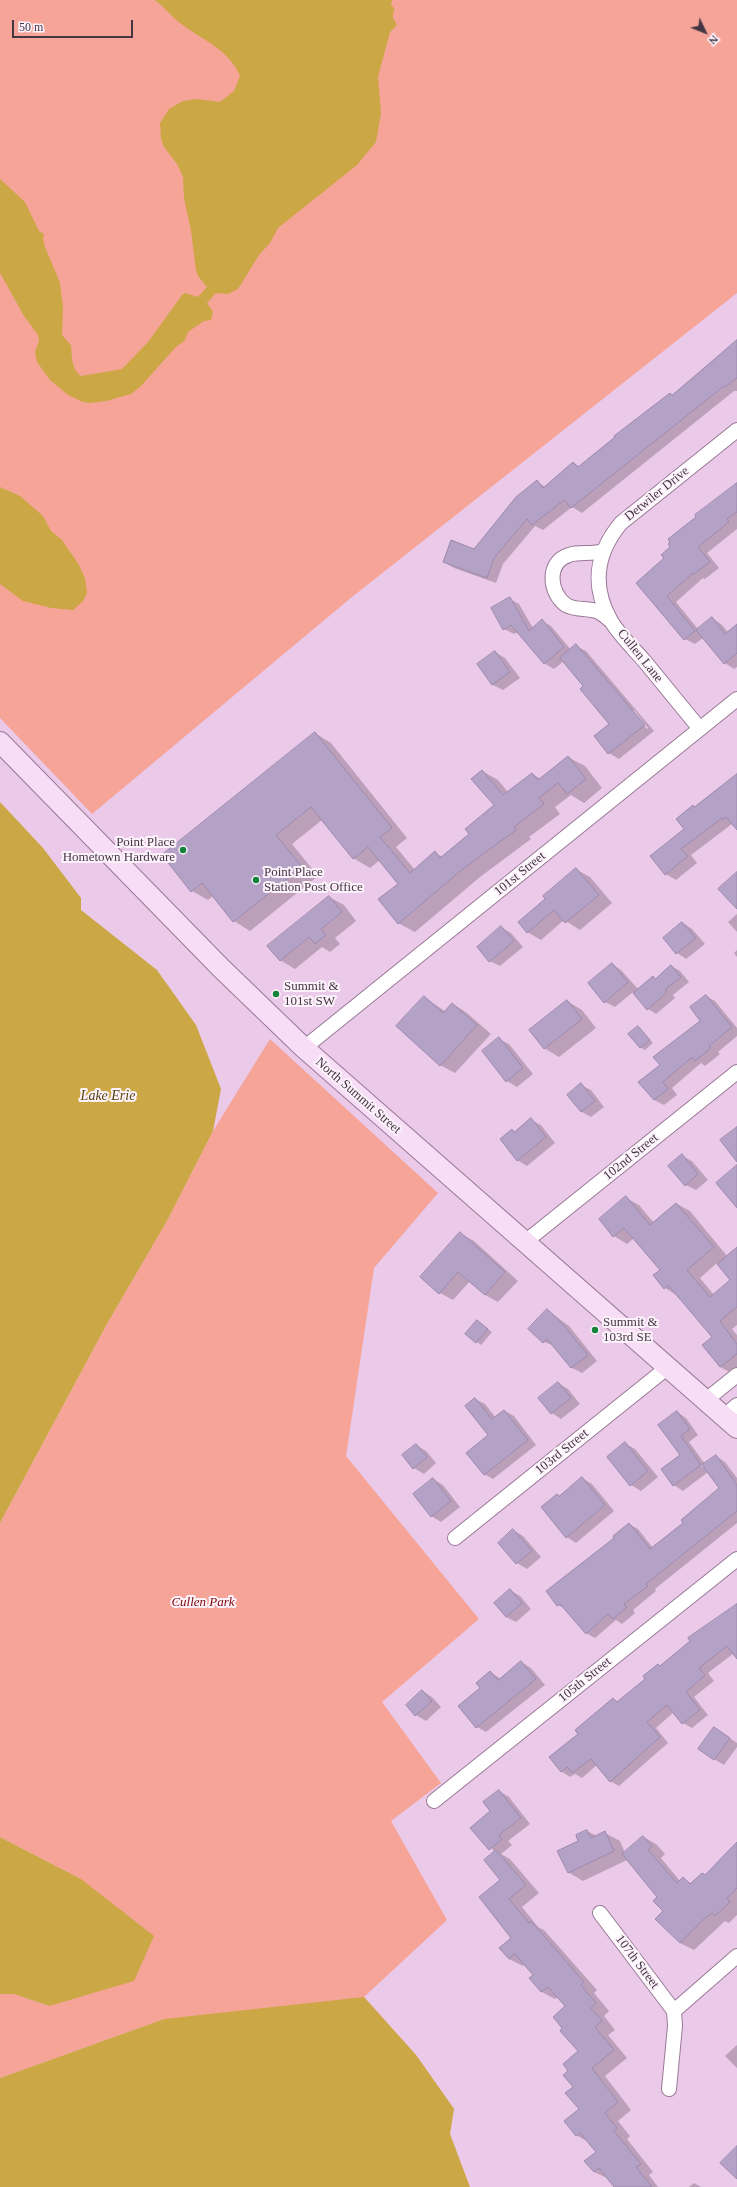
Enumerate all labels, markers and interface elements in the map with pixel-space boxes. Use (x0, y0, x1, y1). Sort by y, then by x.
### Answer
scale bar (14, 12, 135, 38)
north arrow (685, 12, 725, 52)
text: 50 m (19, 20, 43, 34)
text: N (707, 33, 721, 47)
street label: Detwiler Drive (622, 463, 692, 525)
street label: Cullen Lane (614, 626, 666, 686)
place label: Point Place Hometown Hardware (63, 835, 175, 866)
marker: Point Place Hometown Hardware (178, 845, 188, 855)
street label: 101st Street (491, 849, 549, 899)
place label: Point Place Station Post Office (264, 865, 363, 896)
marker: Point Place Station Post Office (251, 875, 261, 885)
place label: Summit & 101st SW (284, 979, 339, 1010)
marker: Summit & 101st SW (271, 989, 281, 999)
street label: North Summit Street (312, 1055, 404, 1137)
water label: Lake Erie (81, 1088, 135, 1104)
street label: 102nd Street (600, 1130, 662, 1184)
place label: Summit & 103rd SE (603, 1315, 658, 1346)
marker: Summit & 103rd SE (590, 1325, 600, 1335)
street label: 103rd Street (532, 1426, 592, 1478)
park label: Cullen Park (171, 1595, 235, 1611)
street label: 105th Street (556, 1654, 614, 1706)
street label: 107th Street (612, 1932, 662, 1992)

